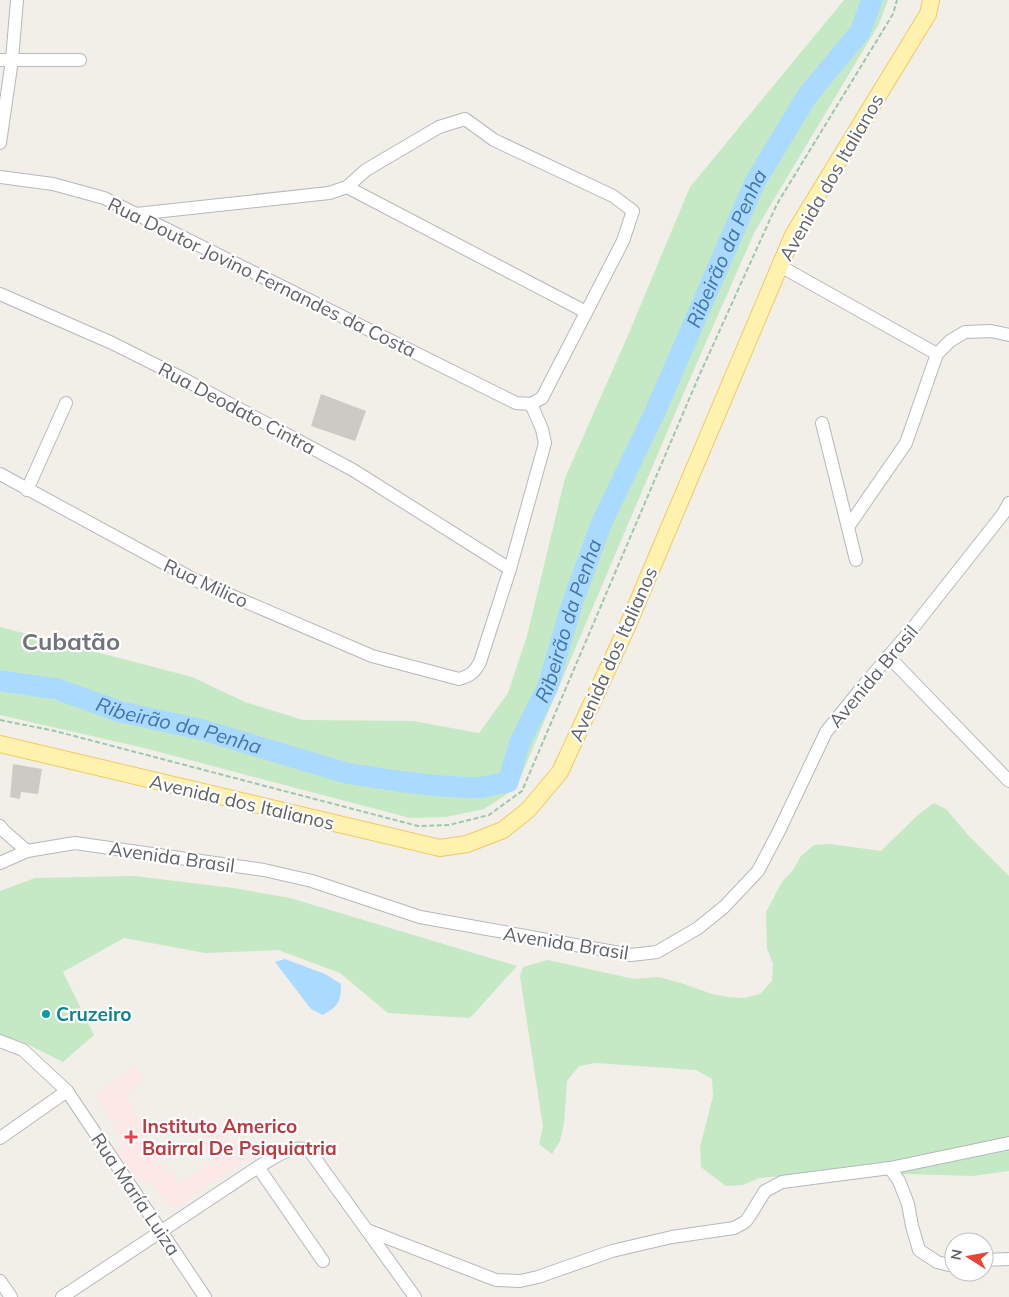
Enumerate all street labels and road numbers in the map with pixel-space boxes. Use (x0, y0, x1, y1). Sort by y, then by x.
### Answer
street label: Avenida dos Italianos (773, 89, 889, 265)
street label: Rua Doutor Jovino Fernandes da Costa (104, 192, 420, 362)
street label: Rua Deodato Cintra (154, 356, 320, 460)
street label: Rua Milico (160, 553, 252, 613)
street label: Avenida dos Italianos (564, 563, 662, 745)
street label: Avenida Brasil (823, 620, 923, 732)
street label: Avenida dos Italianos (147, 769, 337, 835)
street label: Avenida Brasil (108, 836, 236, 878)
street label: Avenida Brasil (502, 921, 630, 965)
street label: Rua María Luiza (86, 1128, 186, 1260)

